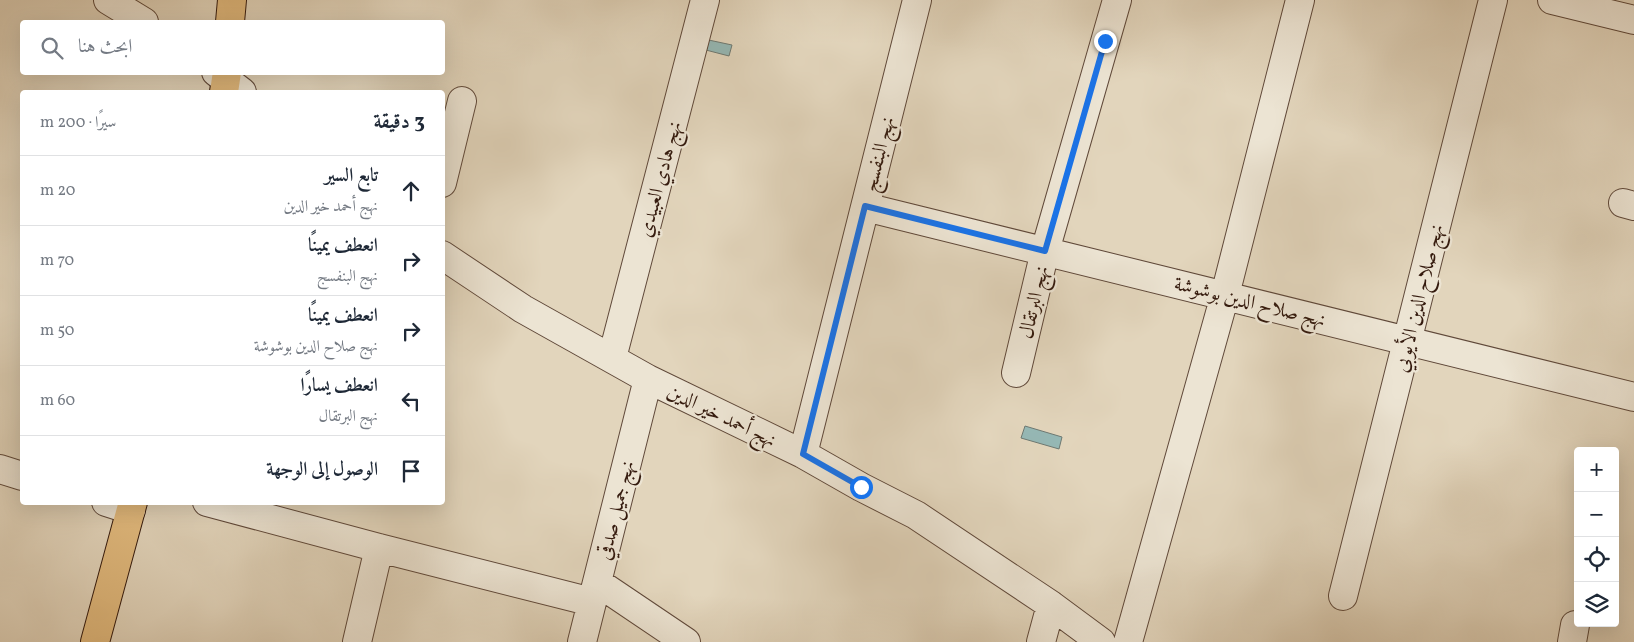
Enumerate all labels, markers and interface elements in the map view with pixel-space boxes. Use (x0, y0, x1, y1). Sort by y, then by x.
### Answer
search box (20, 20, 445, 75)
route end (1094, 30, 1117, 53)
icon: search (38, 34, 66, 62)
text: ابحث هنا (78, 34, 132, 60)
text: 3 دقيقة (373, 108, 425, 137)
text: سيرًا · 200 m (40, 112, 116, 134)
street label: نهج البنفسج (857, 114, 905, 196)
street label: نهج هادي العبيدي (632, 118, 692, 241)
text: تابع السير (325, 163, 378, 189)
icon: ahead (397, 177, 425, 205)
text: 20 m (40, 180, 75, 202)
text: نهج أحمد خير الدين (283, 196, 378, 218)
street label: نهج صلاح الدين الأيوبي (1385, 221, 1454, 376)
text: انعطف يمينًا (308, 233, 378, 259)
icon: right (397, 247, 425, 275)
text: 70 m (40, 250, 74, 272)
street label: نهج البرتقال (1013, 263, 1059, 342)
text: نهج البنفسج (317, 266, 378, 288)
street label: نهج صلاح الدين بوشوشة (1170, 271, 1328, 337)
text: انعطف يمينًا (308, 303, 378, 329)
icon: right (397, 317, 425, 345)
text: 50 m (40, 320, 74, 342)
text: نهج صلاح الدين بوشوشة (254, 336, 378, 358)
text: انعطف يسارًا (300, 373, 378, 399)
street label: نهج أحمد خير الدين (661, 376, 781, 457)
icon: left (397, 387, 425, 415)
text: 60 m (40, 390, 75, 412)
text: نهج البرتقال (319, 406, 378, 428)
map controls (1574, 447, 1619, 627)
button: + (1574, 447, 1619, 492)
text: الوصول إلى الوجهة (266, 457, 378, 483)
icon: arrive (397, 457, 425, 485)
street label: نهج جميل صدقي (591, 458, 645, 564)
route start (850, 476, 873, 499)
button: − (1574, 492, 1619, 537)
button: locate (1574, 537, 1619, 582)
button: layers (1574, 582, 1619, 627)

